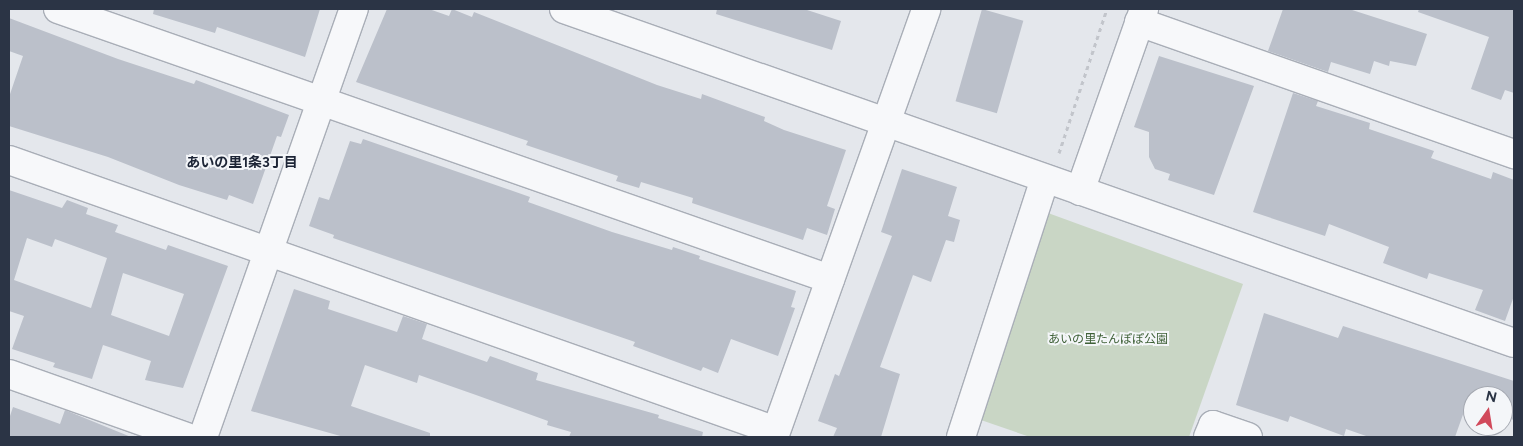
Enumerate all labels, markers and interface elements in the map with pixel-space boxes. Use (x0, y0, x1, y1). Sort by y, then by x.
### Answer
district label: あいの里1条3丁目 (186, 155, 298, 171)
park label: あいの里たんぽぽ公園 (1048, 333, 1168, 347)
north arrow (1463, 386, 1513, 436)
text: N (1484, 387, 1498, 406)

